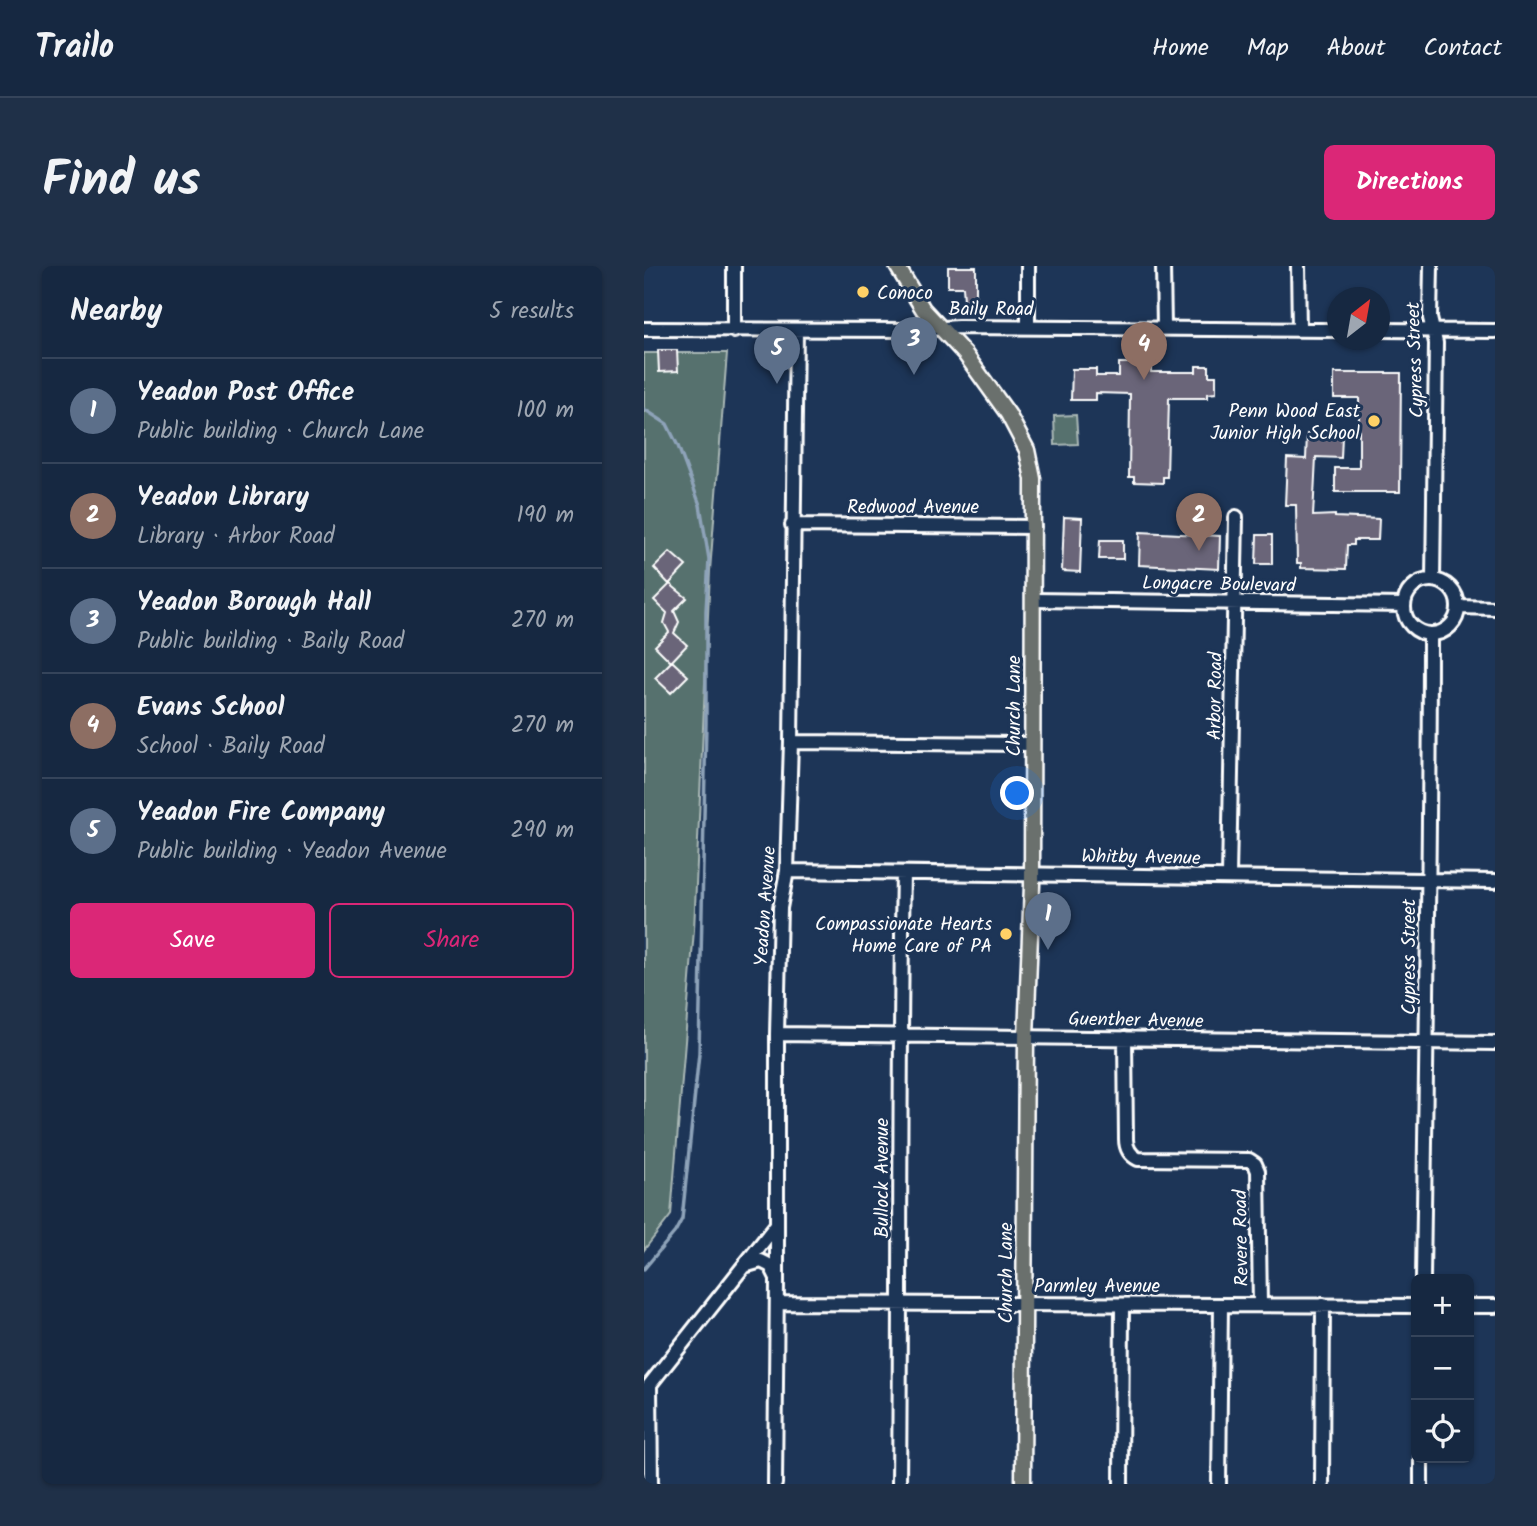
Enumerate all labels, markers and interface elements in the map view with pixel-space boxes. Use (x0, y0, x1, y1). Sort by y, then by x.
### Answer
text: Trailo (35, 22, 114, 75)
text: Home (1152, 29, 1209, 68)
text: Map (1247, 29, 1289, 68)
text: About (1327, 29, 1385, 68)
text: Contact (1423, 29, 1502, 68)
text: Find us (42, 143, 200, 221)
button: Directions (1324, 145, 1495, 220)
place label: Conoco (877, 279, 933, 309)
marker: Conoco (855, 284, 871, 300)
north arrow (1327, 287, 1390, 350)
text: Nearby (70, 288, 162, 336)
text: 5 results (489, 294, 574, 330)
street label: Baily Road (949, 295, 1034, 325)
street label: Cypress Street (1399, 301, 1433, 419)
pin: 3 (891, 317, 937, 375)
pin: 4 (1121, 322, 1167, 380)
pin: 5 (754, 326, 800, 384)
text: Yeadon Post Office (137, 372, 354, 414)
text: 1 (90, 393, 96, 429)
text: 100 m (516, 393, 574, 429)
place label: Penn Wood East Junior High School (1210, 397, 1361, 449)
marker: Penn Wood East Junior High School (1366, 413, 1382, 429)
text: Public building · Church Lane (137, 414, 424, 450)
text: Yeadon Library (137, 477, 309, 519)
street label: Redwood Avenue (847, 493, 980, 523)
pin: 2 (1176, 493, 1222, 551)
text: 2 (86, 498, 100, 534)
text: 190 m (517, 498, 574, 534)
text: Library · Arbor Road (137, 519, 335, 555)
street label: Longacre Boulevard (1142, 569, 1297, 601)
text: Yeadon Borough Hall (137, 582, 371, 624)
text: 3 (87, 603, 99, 639)
text: 270 m (511, 603, 574, 639)
text: Public building · Baily Road (137, 624, 404, 660)
street label: Arbor Road (1200, 651, 1232, 741)
street label: Church Lane (1000, 655, 1030, 757)
text: Evans School (137, 687, 284, 729)
text: 4 (87, 708, 99, 744)
text: 270 m (511, 708, 574, 744)
text: School · Baily Road (137, 729, 325, 765)
your location (1000, 776, 1034, 810)
text: Yeadon Fire Company (137, 792, 385, 834)
text: 5 (87, 813, 99, 849)
text: 290 m (510, 813, 574, 849)
text: Public building · Yeadon Avenue (137, 834, 447, 870)
street label: Whitby Avenue (1081, 842, 1201, 874)
street label: Yeadon Avenue (747, 845, 785, 967)
pin: 1 (1025, 892, 1071, 950)
street label: Cypress Street (1395, 898, 1425, 1015)
button: Save (70, 903, 315, 978)
button: Share (329, 903, 574, 978)
place label: Compassionate Hearts Home Care of PA (815, 910, 992, 962)
marker: Compassionate Hearts Home Care of PA (998, 926, 1014, 942)
street label: Guenther Avenue (1068, 1005, 1204, 1037)
street label: Bullock Avenue (868, 1118, 898, 1238)
street label: Revere Road (1226, 1189, 1258, 1287)
street label: Church Lane (992, 1222, 1022, 1324)
street label: Parmley Avenue (1034, 1272, 1161, 1302)
map controls (1411, 1274, 1474, 1463)
button: + (1411, 1274, 1474, 1337)
button: − (1411, 1337, 1474, 1400)
button: locate (1411, 1400, 1474, 1463)

